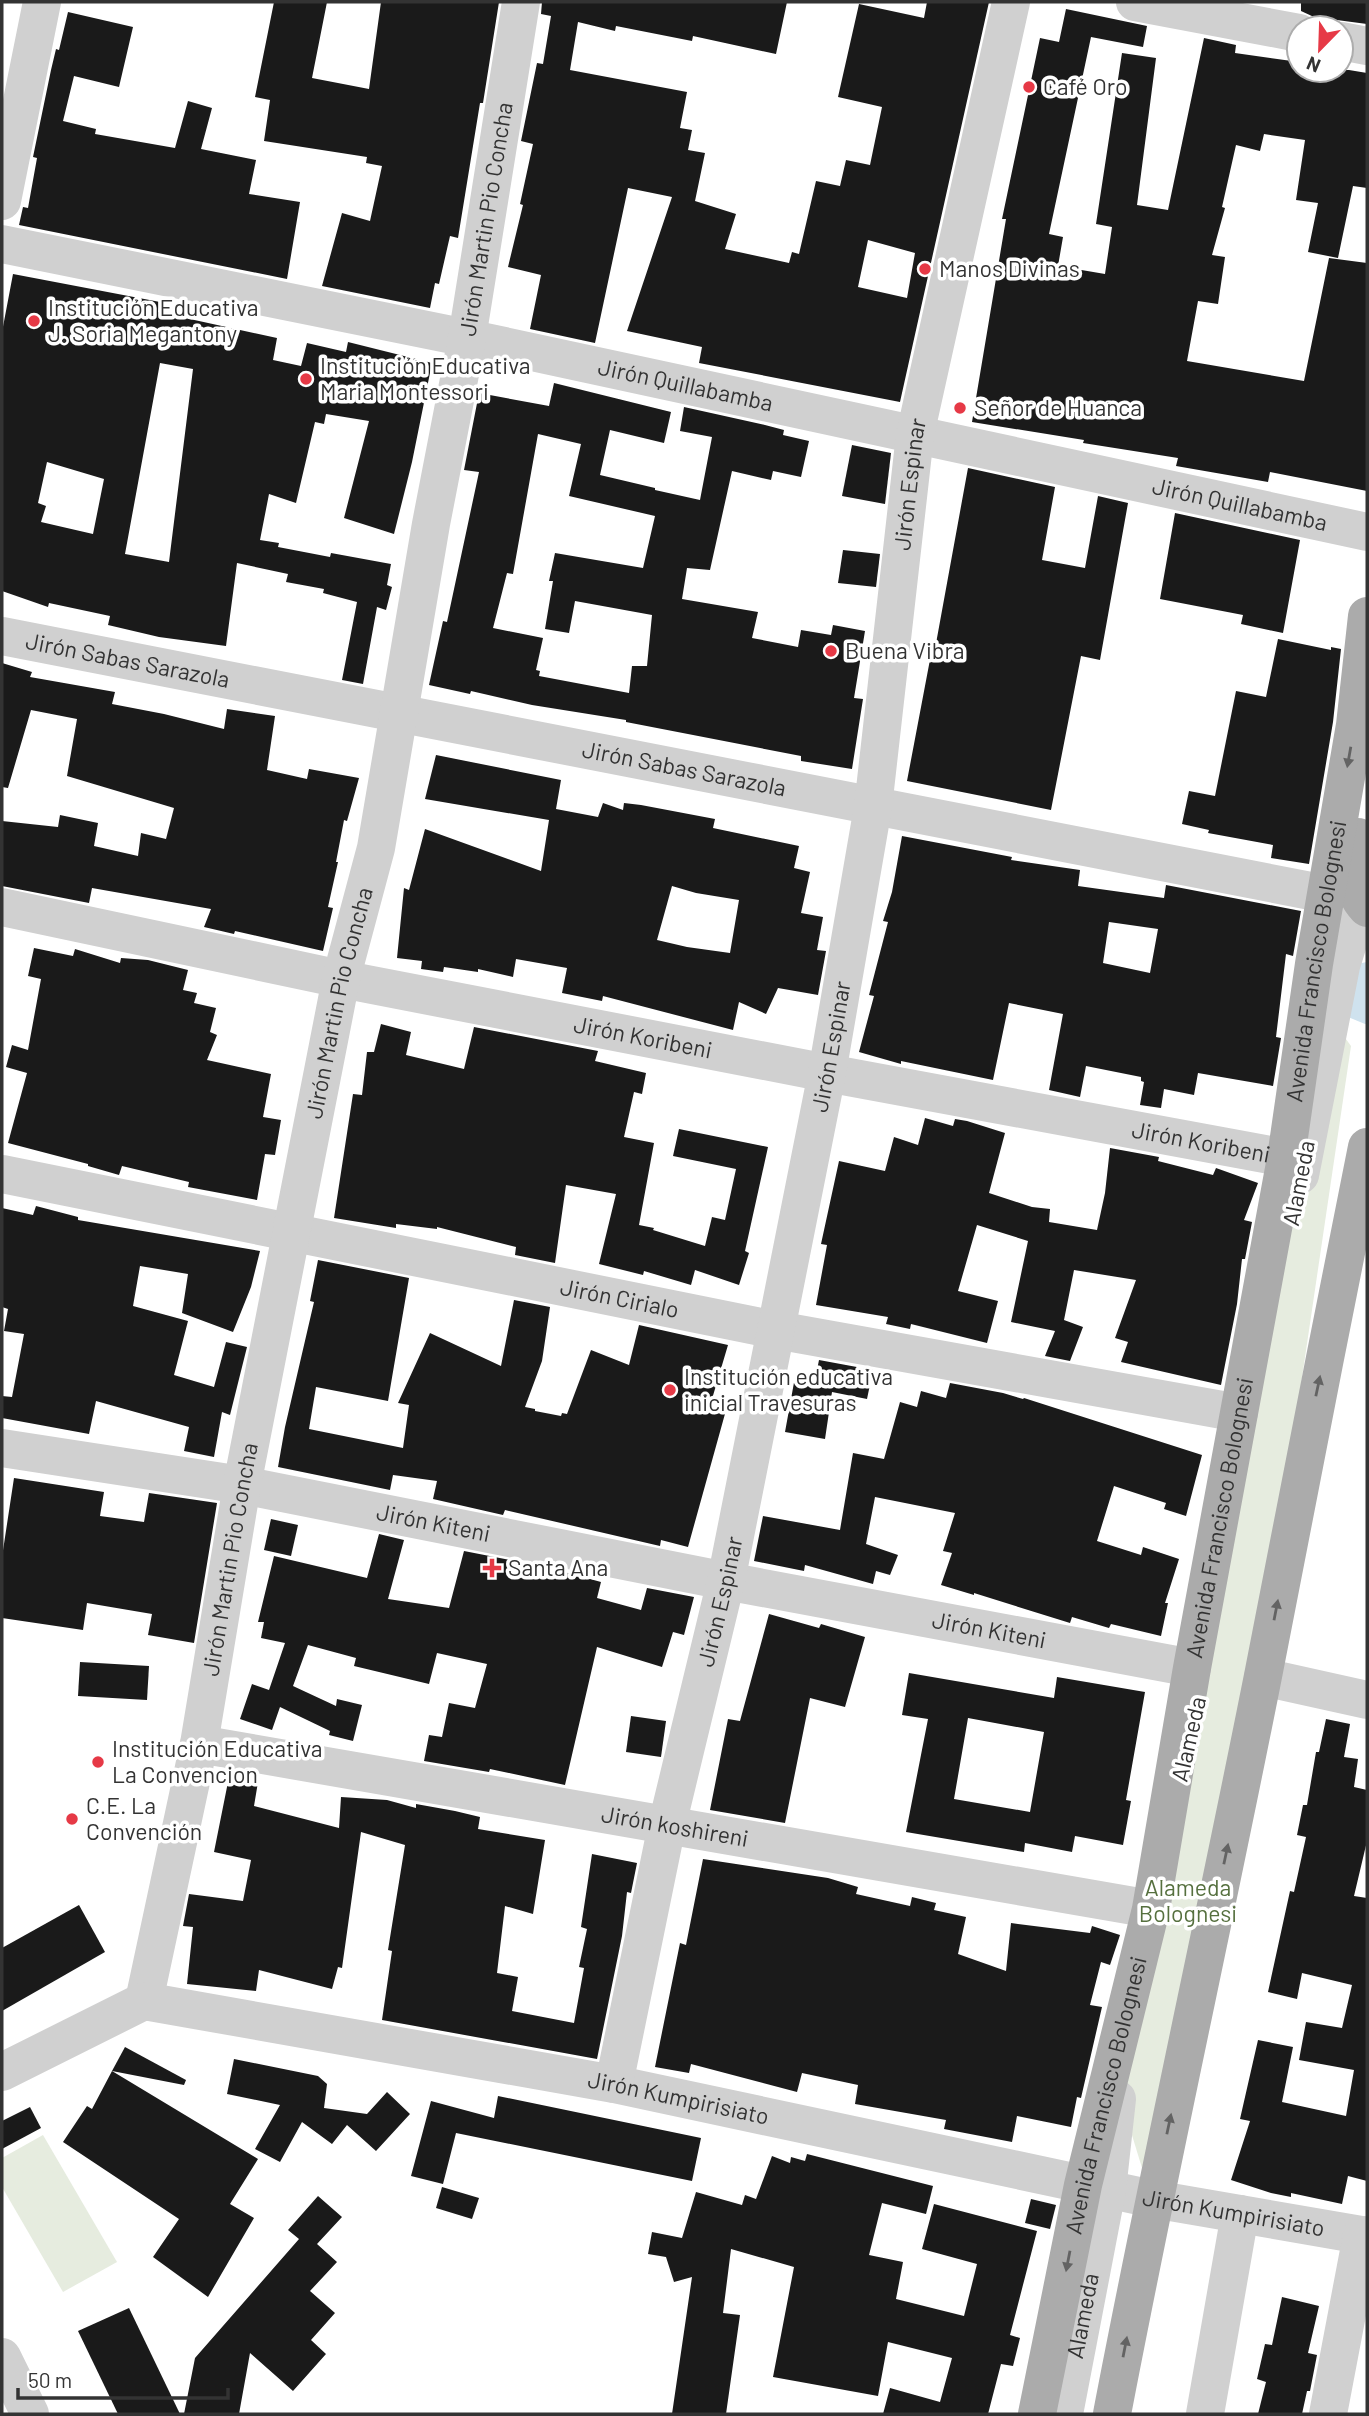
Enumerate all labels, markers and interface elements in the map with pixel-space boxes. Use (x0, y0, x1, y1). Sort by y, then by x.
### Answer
north arrow (1285, 14, 1355, 84)
text: N (1303, 52, 1323, 78)
place label: Café Oro (1043, 72, 1128, 100)
marker: Café Oro (1021, 79, 1037, 95)
street label: Jirón Martin Pio Concha (453, 100, 518, 338)
place label: Manos Divinas (939, 254, 1080, 282)
marker: Manos Divinas (917, 261, 933, 277)
place label: Institución Educativa J. Soria Megantony (48, 293, 259, 347)
marker: Institución Educativa J. Soria Megantony (26, 313, 42, 329)
place label: Institución Educativa Maria Montessori (320, 351, 531, 405)
street label: Jirón Quillabamba (596, 352, 776, 417)
marker: Institución Educativa Maria Montessori (298, 371, 314, 387)
place label: Señor de Huanca (974, 393, 1142, 421)
marker: Señor de Huanca (952, 400, 968, 416)
street label: Jirón Espinar (887, 415, 931, 552)
street label: Jirón Quillabamba (1150, 471, 1330, 536)
street label: Jirón Sabas Sarazola (24, 626, 232, 693)
place label: Buena Vibra (845, 636, 965, 664)
marker: Buena Vibra (823, 643, 839, 659)
street label: Jirón Sabas Sarazola (580, 734, 789, 801)
one-way arrow (1343, 746, 1354, 768)
street label: Avenida Francisco Bolognesi (1279, 818, 1351, 1104)
street label: Jirón Martin Pio Concha (299, 884, 378, 1121)
street label: Jirón Espinar (805, 978, 856, 1115)
street label: Jirón Koribeni (572, 1009, 715, 1063)
street label: Jirón Koribeni (1130, 1115, 1273, 1168)
street label: Alameda (1276, 1138, 1320, 1228)
street label: Jirón Cirialo (558, 1272, 682, 1323)
place label: Institución educativa inicial Travesuras (684, 1362, 893, 1416)
street label: Avenida Francisco Bolognesi (1179, 1375, 1258, 1660)
one-way arrow (1313, 1375, 1324, 1397)
marker: Institución educativa inicial Travesuras (662, 1382, 678, 1398)
street label: Jirón Martin Pio Concha (195, 1440, 263, 1678)
street label: Jirón Kiteni (374, 1497, 493, 1547)
street label: Jirón Espinar (691, 1533, 748, 1669)
place label: Santa Ana (508, 1553, 608, 1581)
marker: Santa Ana (482, 1558, 502, 1578)
one-way arrow (1271, 1599, 1282, 1621)
street label: Jirón Kiteni (930, 1605, 1049, 1653)
street label: Alameda (1165, 1694, 1211, 1784)
place label: Institución Educativa La Convencion (112, 1734, 323, 1788)
marker: Institución Educativa La Convencion (90, 1754, 106, 1770)
place label: C.E. La Convención (86, 1791, 202, 1845)
street label: Jirón koshireni (599, 1799, 751, 1852)
marker: C.E. La Convención (64, 1811, 80, 1827)
one-way arrow (1221, 1843, 1232, 1865)
park label: Alameda Bolognesi (1139, 1873, 1237, 1927)
street label: Avenida Francisco Bolognesi (1058, 1953, 1152, 2237)
street label: Jirón Kumpirisiato (586, 2065, 772, 2130)
one-way arrow (1164, 2113, 1175, 2135)
street label: Jirón Kumpirisiato (1140, 2182, 1327, 2241)
one-way arrow (1062, 2250, 1073, 2272)
street label: Alameda (1060, 2270, 1104, 2361)
one-way arrow (1119, 2336, 1130, 2358)
scale bar (18, 2356, 228, 2400)
text: 50 m (28, 2367, 72, 2392)

